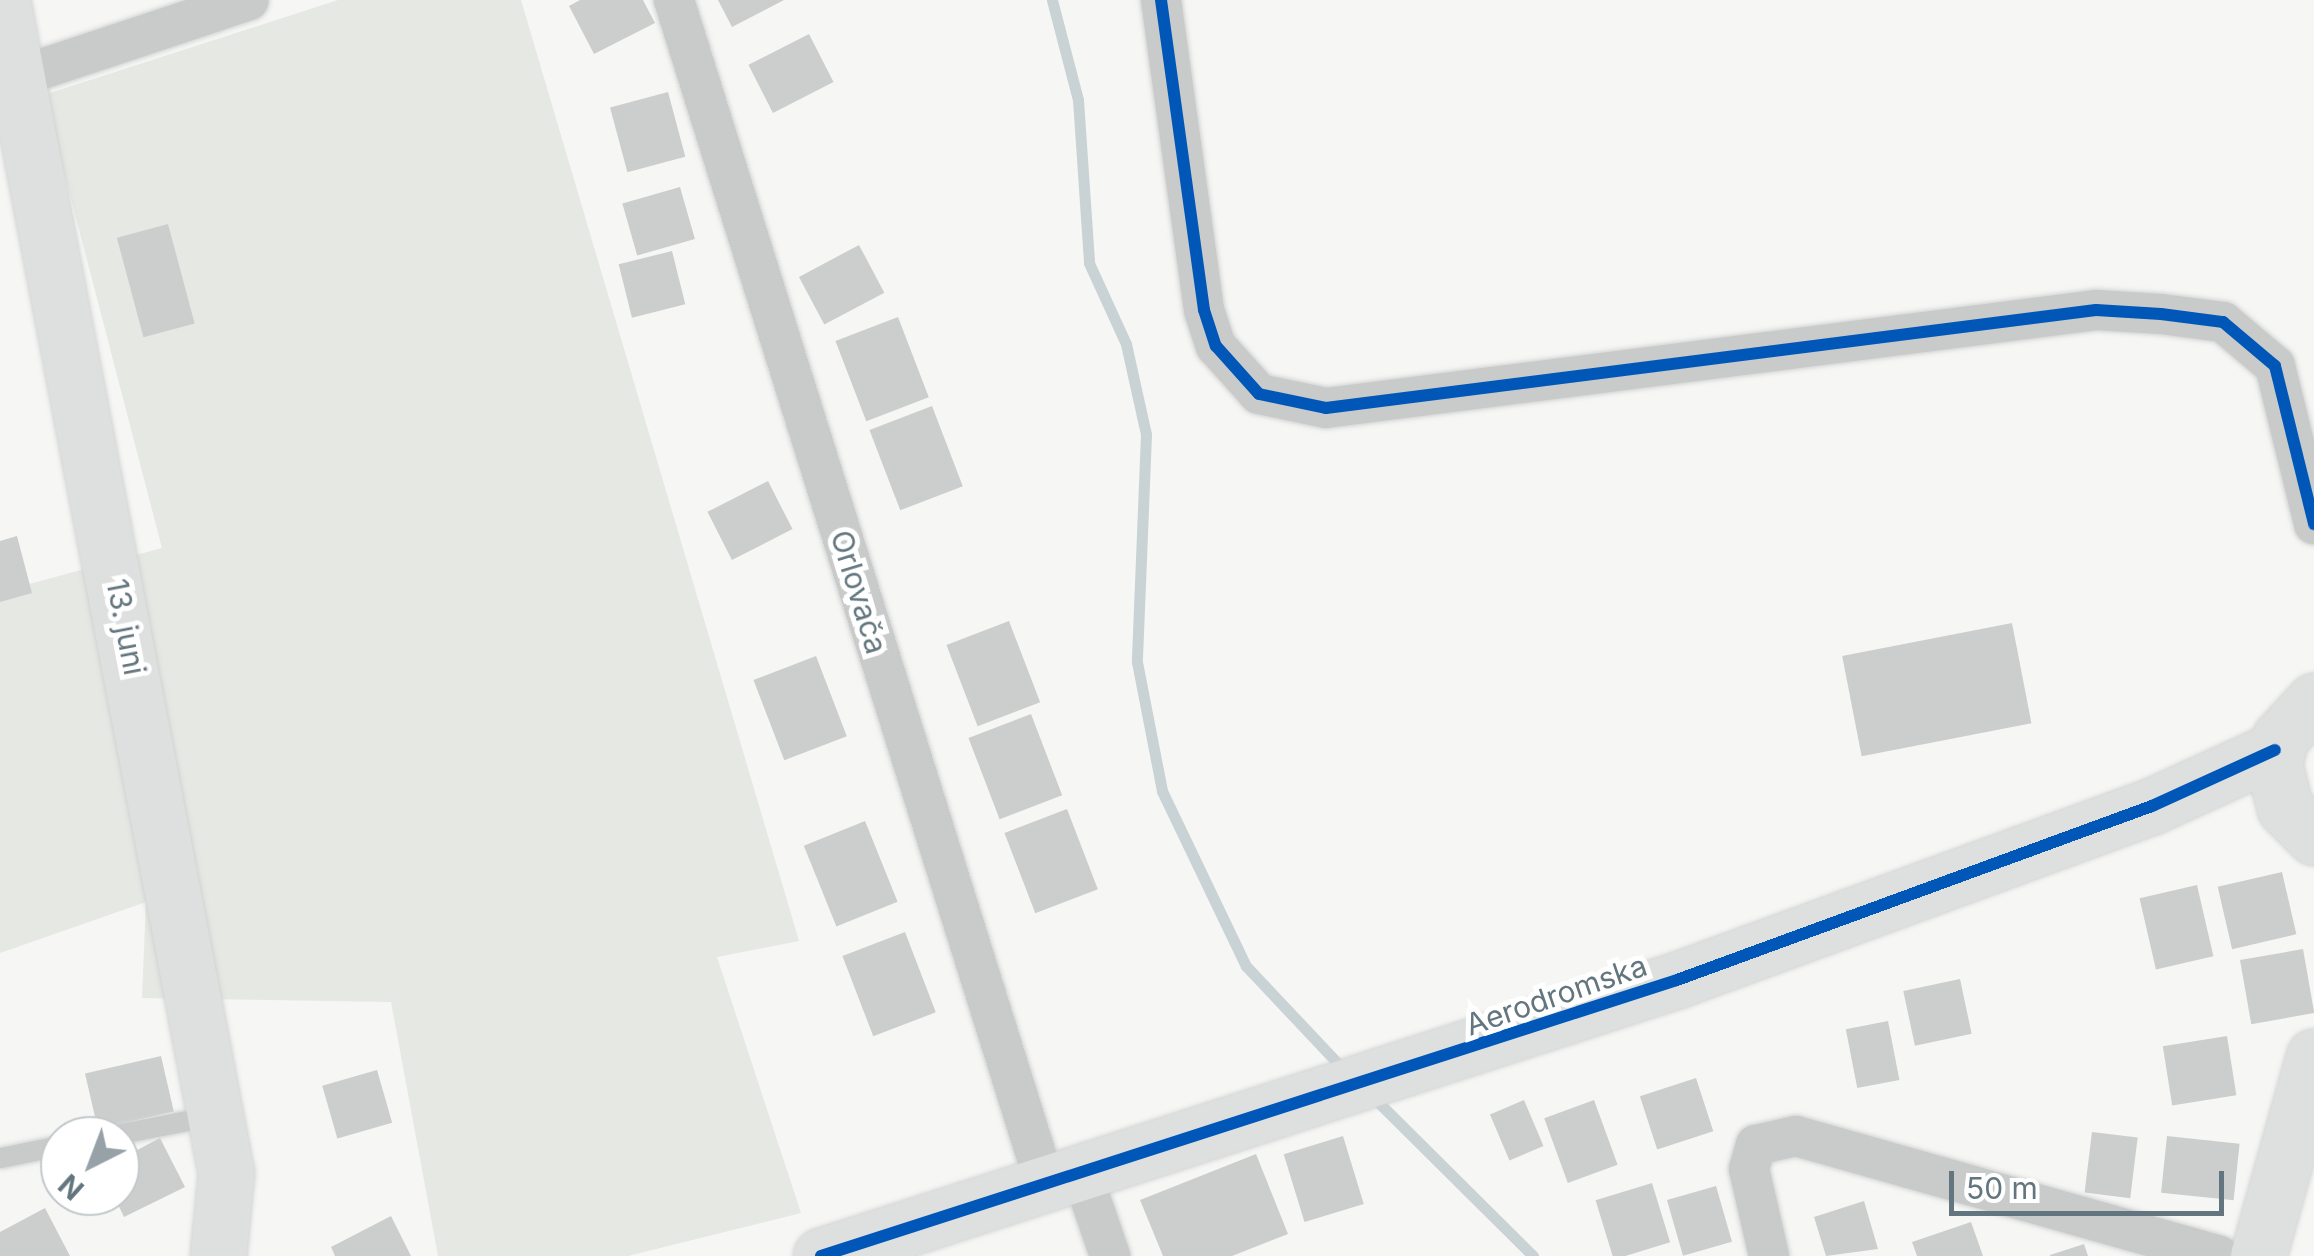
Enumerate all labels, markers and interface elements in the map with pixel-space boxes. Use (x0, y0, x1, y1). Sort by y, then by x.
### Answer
street label: Orlovača (823, 526, 895, 658)
street label: 13. juni (99, 576, 153, 678)
street label: Aerodromska (1461, 947, 1651, 1043)
north arrow (40, 1116, 140, 1216)
scale bar (1954, 1151, 2229, 1213)
text: N (52, 1167, 91, 1207)
text: 50 m (1966, 1170, 2038, 1206)

